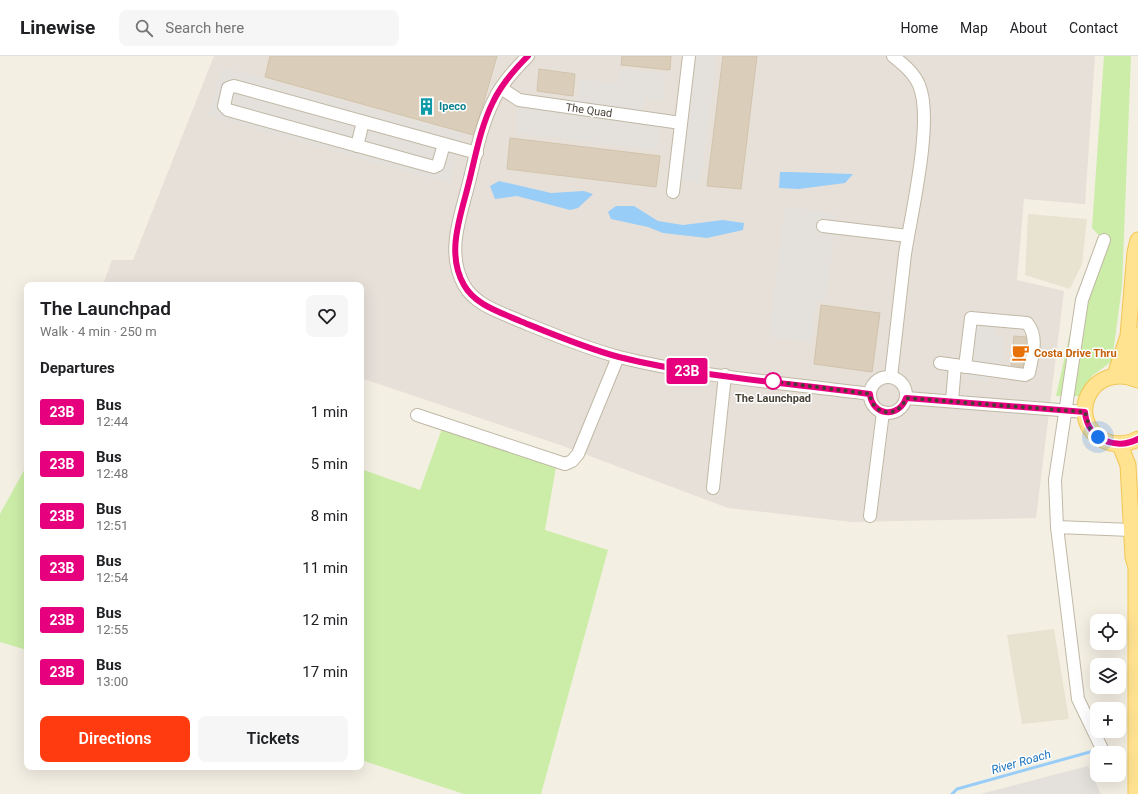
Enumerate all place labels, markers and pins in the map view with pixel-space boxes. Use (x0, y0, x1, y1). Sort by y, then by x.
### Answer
building icon: Ipeco (416, 96, 436, 116)
place label: Ipeco (439, 100, 466, 113)
cafe icon: Costa Drive Thru (1011, 343, 1031, 363)
place label: Costa Drive Thru (1034, 347, 1117, 360)
marker: The Launchpad (764, 372, 782, 390)
place label: The Launchpad (735, 392, 811, 405)

